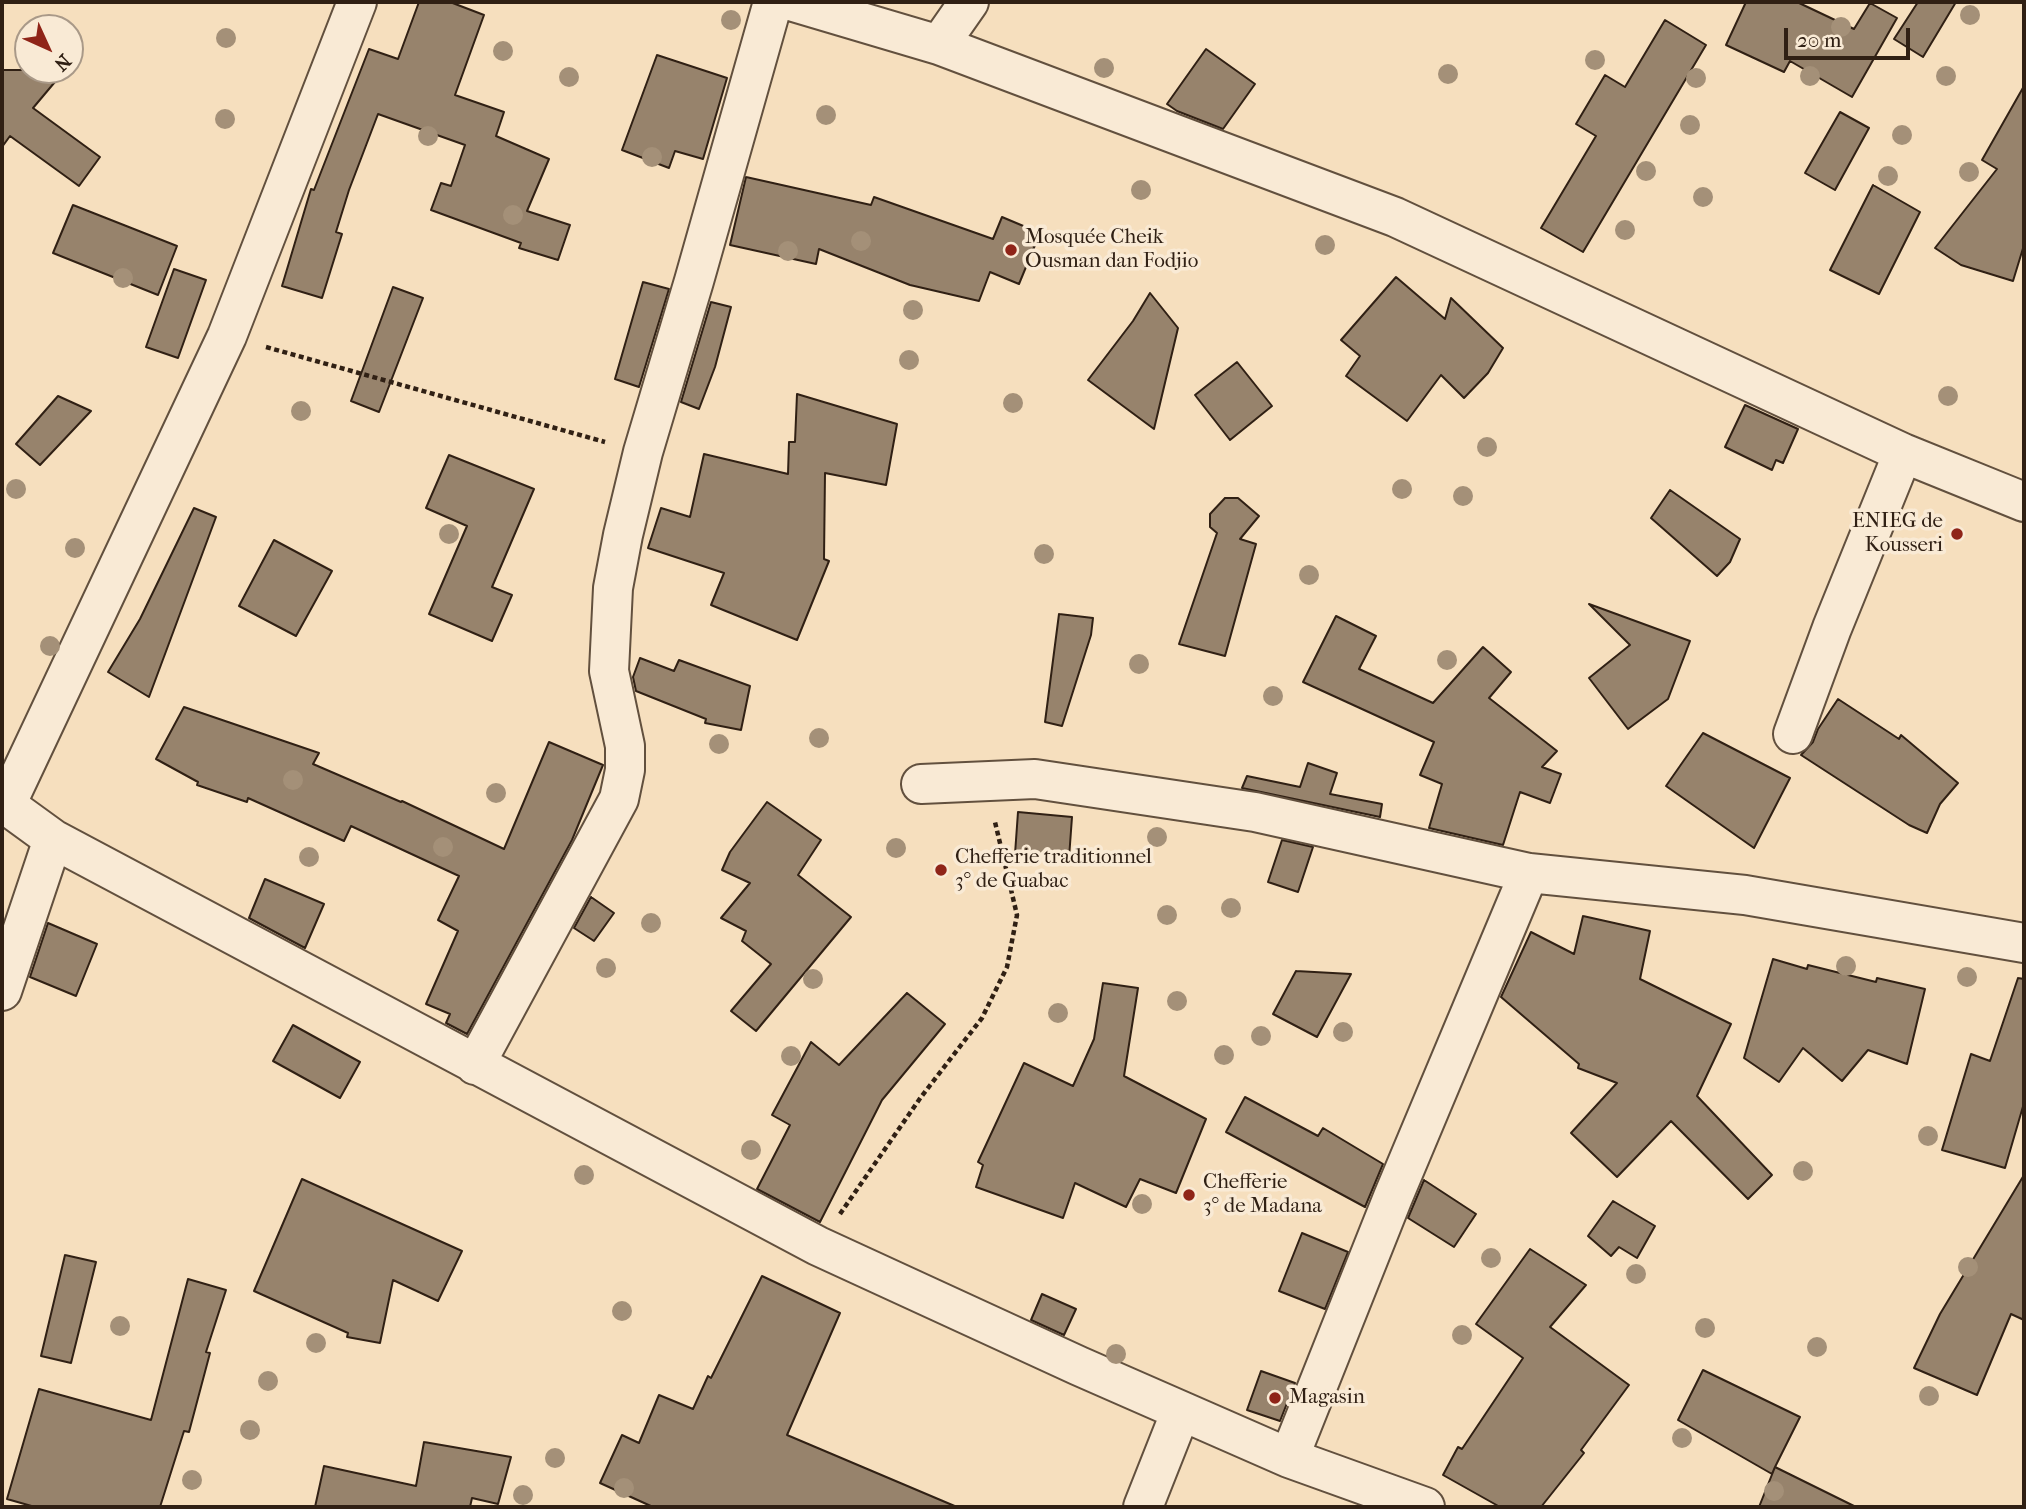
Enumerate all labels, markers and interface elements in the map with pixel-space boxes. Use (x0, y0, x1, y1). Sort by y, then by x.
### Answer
north arrow (14, 14, 84, 84)
scale bar (1788, 14, 1914, 58)
text: 20 m (1797, 28, 1841, 52)
text: N (50, 50, 75, 75)
place label: Mosquée Cheik Ousman dan Fodjio (1025, 225, 1198, 275)
marker: Mosquée Cheik Ousman dan Fodjio (1003, 242, 1019, 258)
place label: ENIEG de Kousseri (1852, 509, 1943, 559)
marker: ENIEG de Kousseri (1949, 526, 1965, 542)
place label: Chefferie traditionnel 3° de Guabac (955, 845, 1152, 895)
marker: Chefferie traditionnel 3° de Guabac (933, 862, 949, 878)
place label: Chefferie 3° de Madana (1203, 1170, 1322, 1220)
marker: Chefferie 3° de Madana (1181, 1187, 1197, 1203)
place label: Magasin (1289, 1385, 1365, 1411)
marker: Magasin (1267, 1390, 1283, 1406)

